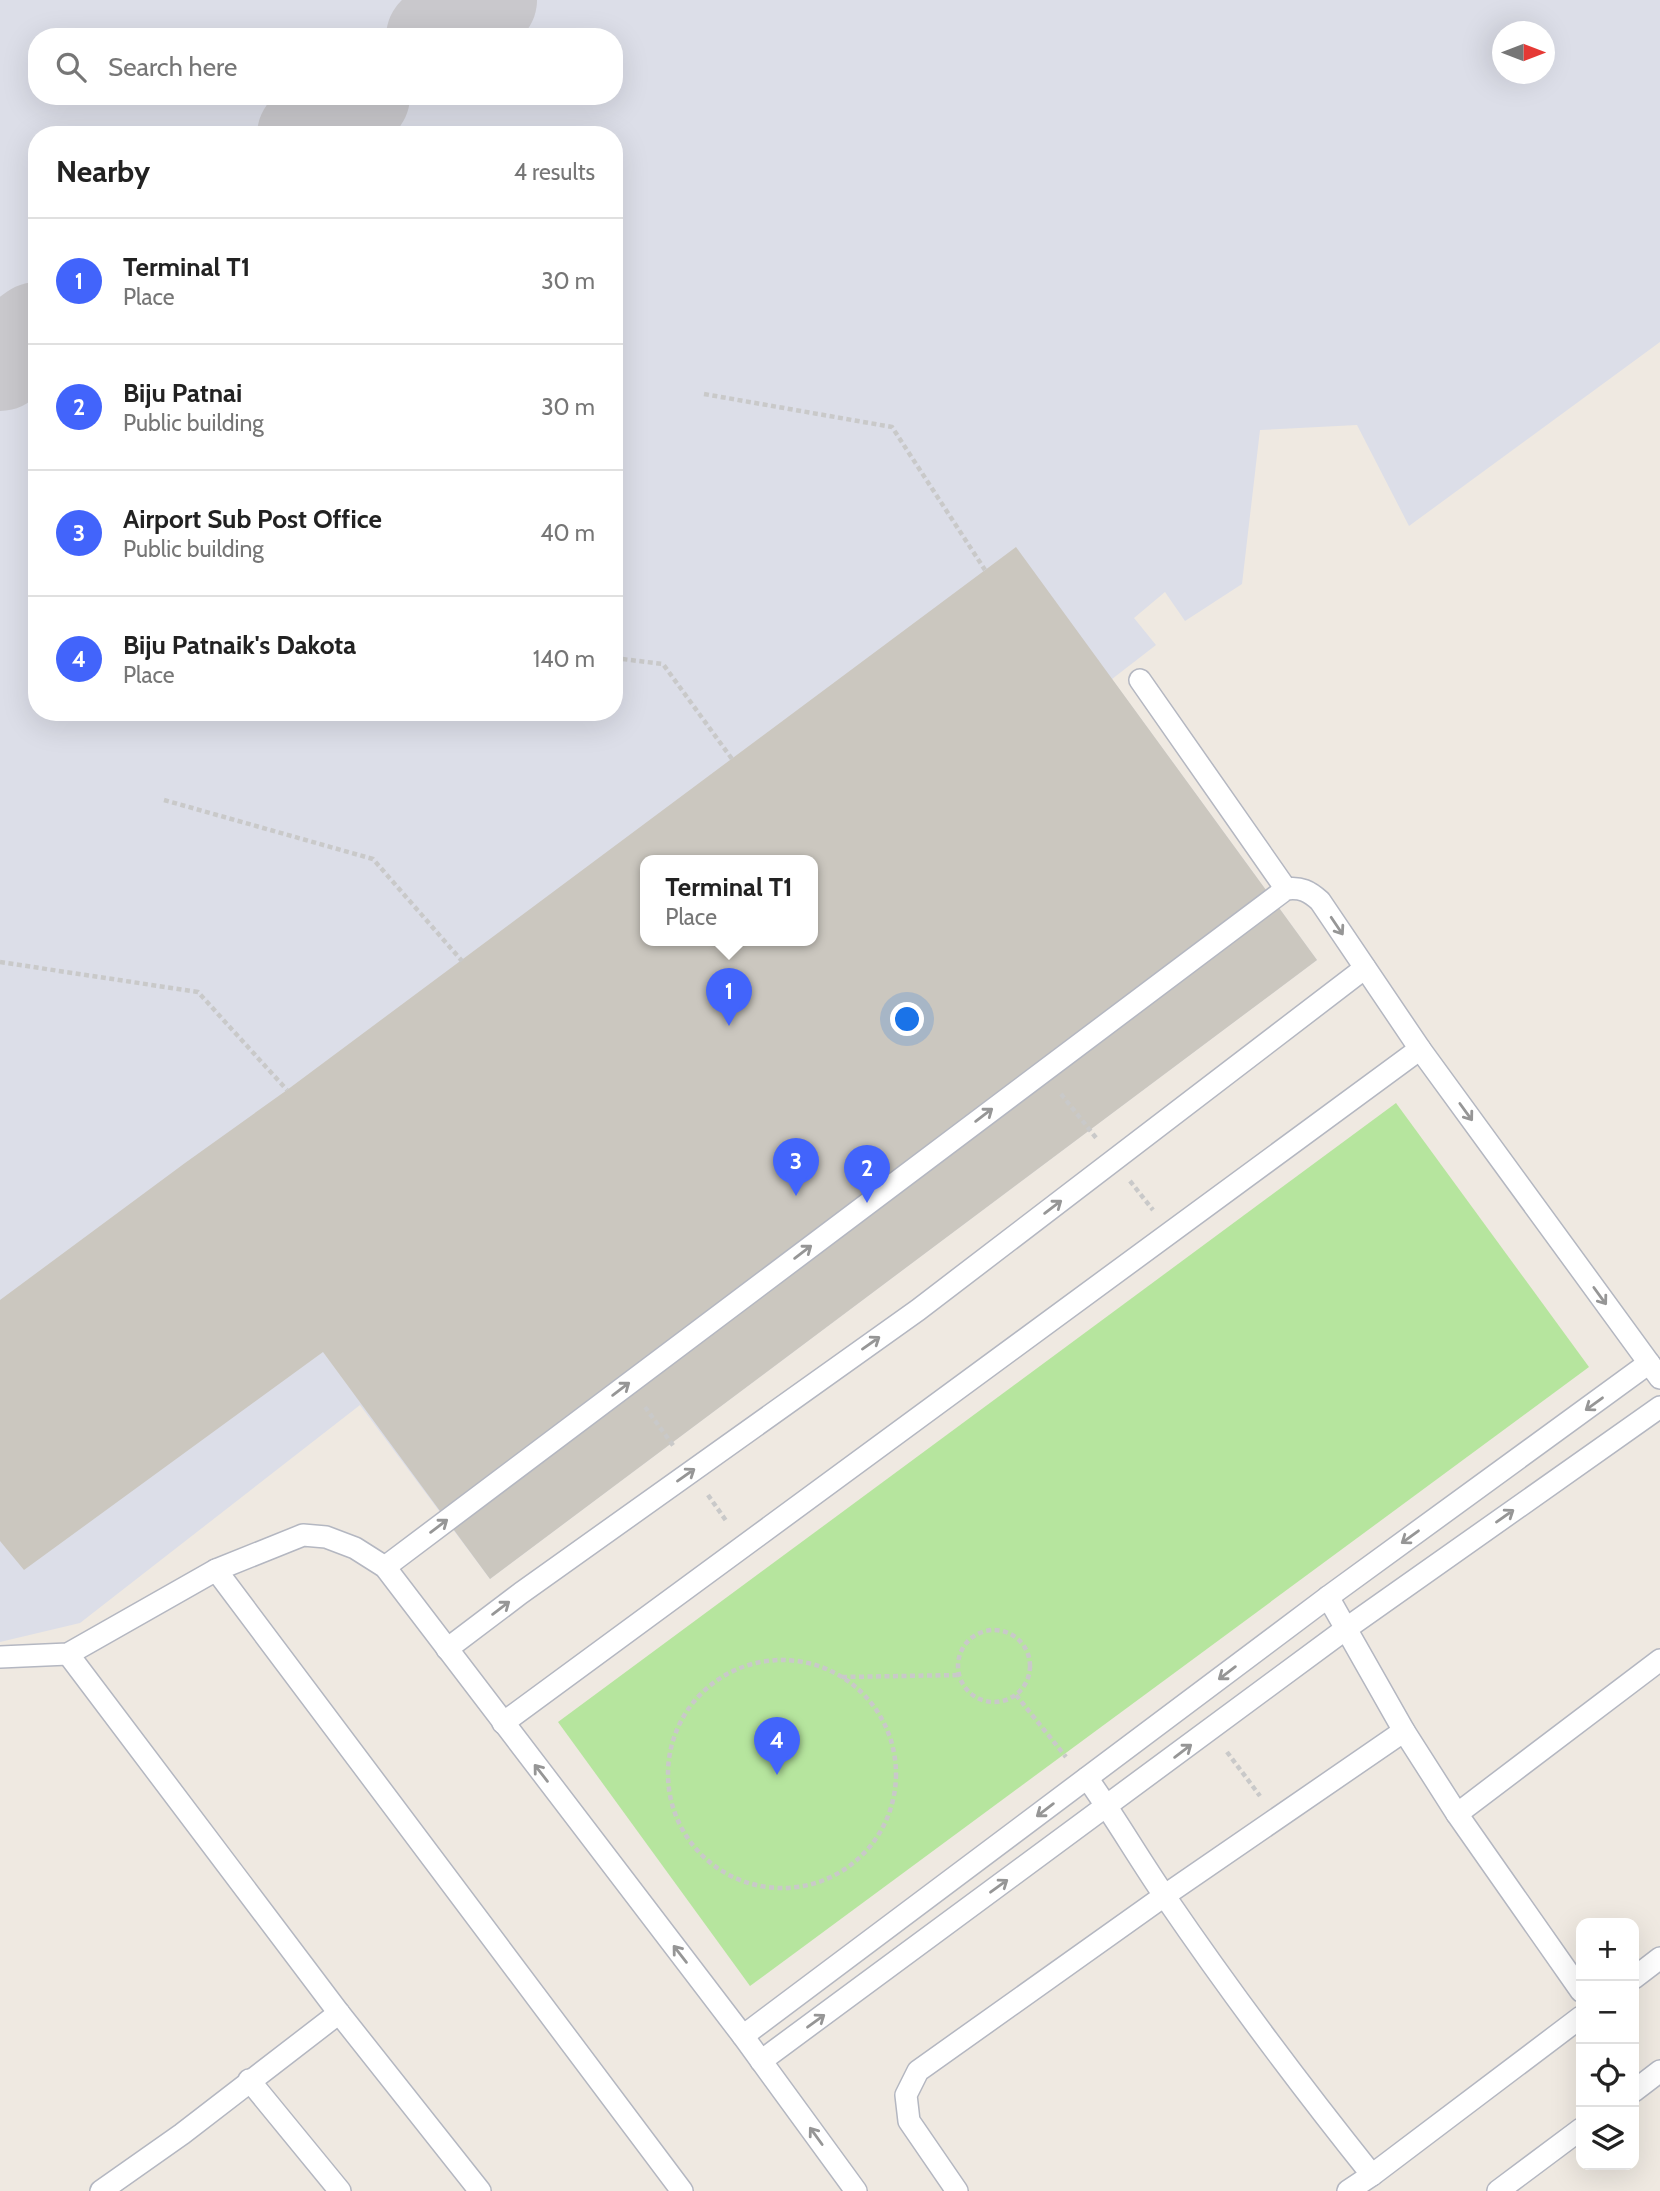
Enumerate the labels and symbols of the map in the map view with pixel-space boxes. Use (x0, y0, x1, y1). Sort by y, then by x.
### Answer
north arrow (1492, 21, 1555, 84)
one-way arrow (1329, 916, 1344, 935)
pin: 1 (706, 968, 752, 1026)
your location (890, 1002, 924, 1036)
one-way arrow (1459, 1103, 1474, 1121)
one-way arrow (974, 1108, 993, 1122)
pin: 3 (773, 1138, 819, 1196)
pin: 2 (844, 1145, 890, 1203)
one-way arrow (1043, 1200, 1062, 1214)
one-way arrow (793, 1245, 812, 1260)
one-way arrow (1593, 1287, 1608, 1305)
one-way arrow (861, 1336, 880, 1351)
one-way arrow (611, 1381, 630, 1396)
one-way arrow (1585, 1396, 1604, 1411)
one-way arrow (676, 1468, 695, 1482)
one-way arrow (1495, 1509, 1514, 1523)
one-way arrow (429, 1518, 448, 1533)
one-way arrow (1401, 1530, 1420, 1544)
one-way arrow (491, 1601, 510, 1615)
one-way arrow (1218, 1665, 1237, 1680)
pin: 4 (754, 1717, 800, 1775)
one-way arrow (1173, 1744, 1192, 1759)
one-way arrow (534, 1764, 549, 1783)
one-way arrow (1037, 1802, 1055, 1817)
one-way arrow (989, 1879, 1008, 1893)
one-way arrow (672, 1945, 687, 1963)
one-way arrow (806, 2013, 825, 2028)
one-way arrow (809, 2127, 823, 2146)

